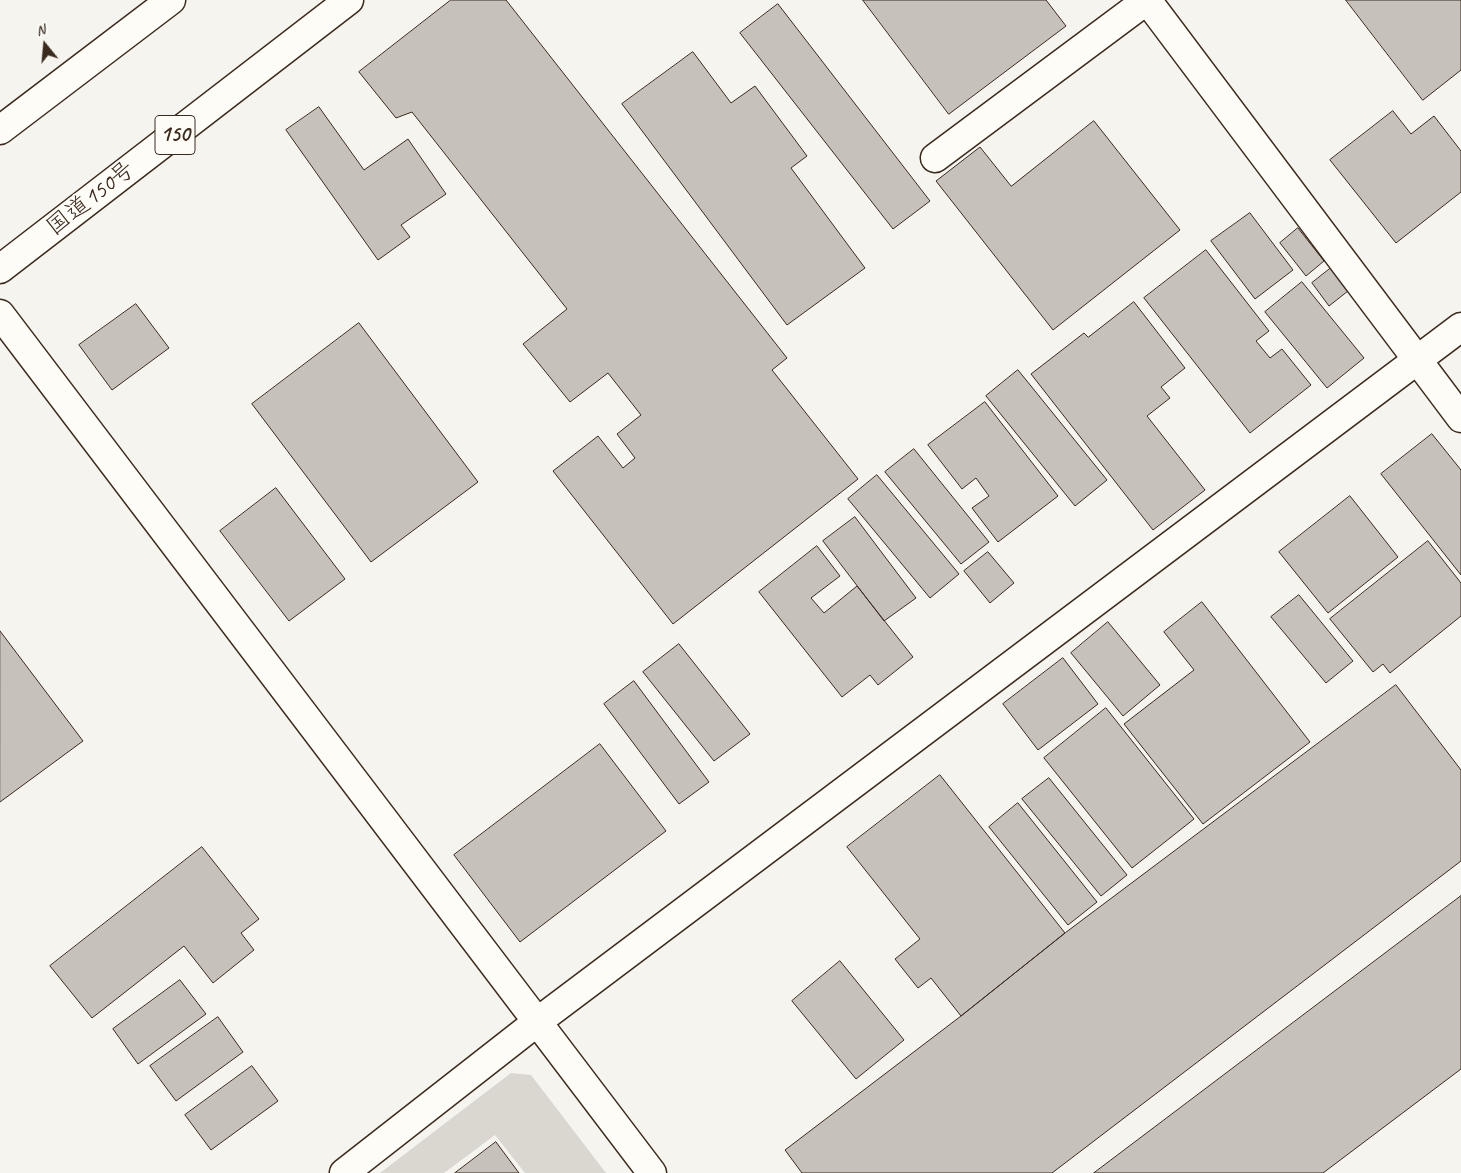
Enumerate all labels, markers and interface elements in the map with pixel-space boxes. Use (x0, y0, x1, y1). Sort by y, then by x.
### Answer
north arrow (20, 20, 70, 70)
text: N (34, 21, 47, 40)
road number: 150 (155, 116, 195, 154)
street label: 国道150号 (41, 156, 141, 242)

